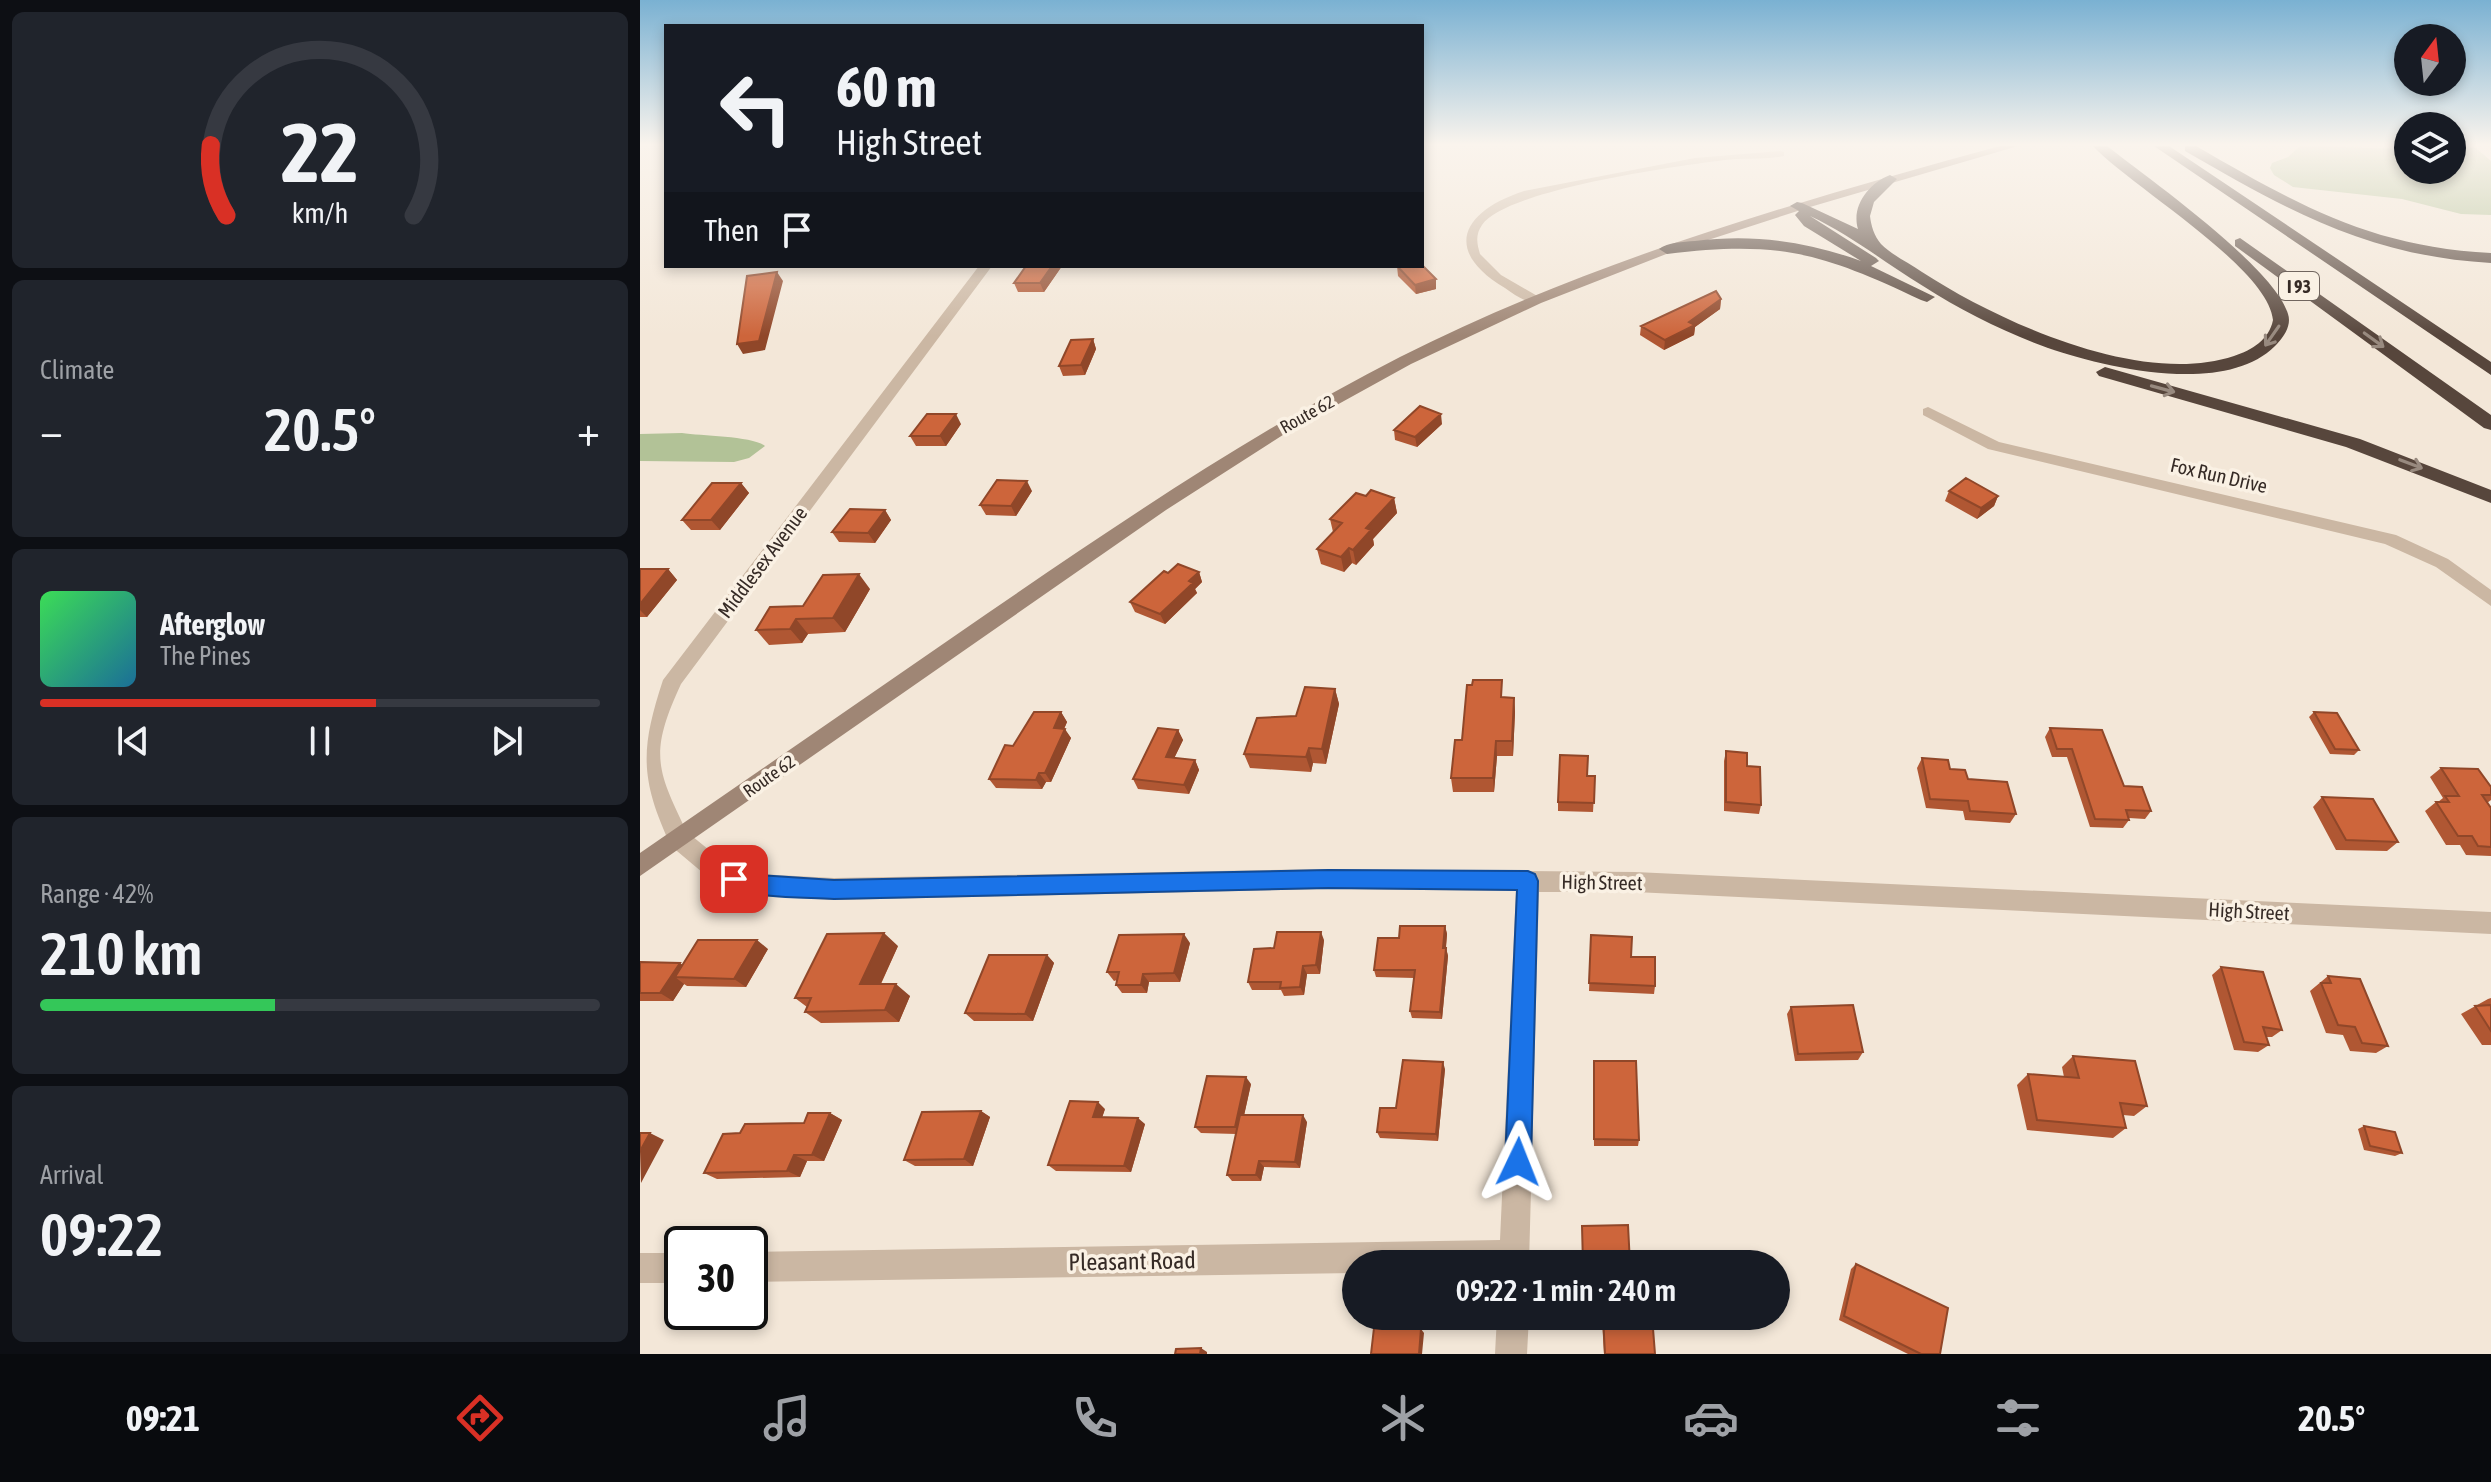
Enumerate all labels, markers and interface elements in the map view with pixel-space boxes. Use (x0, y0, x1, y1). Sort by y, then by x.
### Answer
north arrow (2394, 24, 2466, 96)
map controls (2394, 24, 2466, 184)
text: 60 m (836, 55, 937, 119)
icon: left (704, 56, 808, 160)
text: 22 (281, 104, 359, 200)
button: layers (2394, 112, 2466, 184)
text: High Street (836, 121, 982, 163)
text: km/h (292, 196, 348, 229)
icon: arrive (775, 208, 819, 252)
text: Then (704, 213, 759, 247)
road number: I 93 (2279, 272, 2319, 300)
one-way arrow (2264, 324, 2280, 346)
one-way arrow (2363, 331, 2384, 348)
text: Climate (40, 355, 114, 385)
one-way arrow (2149, 382, 2175, 397)
street label: Route 62 (1276, 391, 1338, 437)
text: 20.5° (264, 395, 376, 464)
text: − (40, 405, 63, 455)
text: + (577, 405, 600, 455)
street label: Fox Run Drive (2168, 453, 2270, 497)
one-way arrow (2398, 458, 2423, 472)
street label: Middlesex Avenue (713, 502, 811, 622)
text: Afterglow (160, 607, 265, 641)
text: The Pines (160, 641, 251, 671)
icon: previous (111, 719, 155, 763)
icon: pause (298, 719, 342, 763)
icon: next (485, 719, 529, 763)
street label: Route 62 (739, 751, 799, 801)
pin (700, 845, 768, 913)
icon: arrive (712, 857, 756, 901)
street label: High Street (1561, 870, 1643, 894)
text: Range · 42% (40, 879, 153, 909)
street label: High Street (2208, 897, 2290, 925)
text: 210 km (40, 919, 202, 988)
position arrow (1476, 1120, 1560, 1204)
text: Arrival (40, 1160, 104, 1190)
text: 09:22 (40, 1200, 163, 1269)
speed limit sign: 30 (664, 1226, 768, 1330)
street label: Pleasant Road (1068, 1246, 1196, 1276)
text: 09:22 · 1 min · 240 m (1456, 1273, 1676, 1307)
icon: directions (452, 1390, 508, 1446)
icon: music (759, 1390, 815, 1446)
icon: phone (1067, 1390, 1123, 1446)
icon: climate (1375, 1390, 1431, 1446)
icon: car (1683, 1390, 1739, 1446)
icon: filters (1990, 1390, 2046, 1446)
text: 09:21 (126, 1397, 200, 1439)
text: 20.5° (2298, 1397, 2365, 1439)

